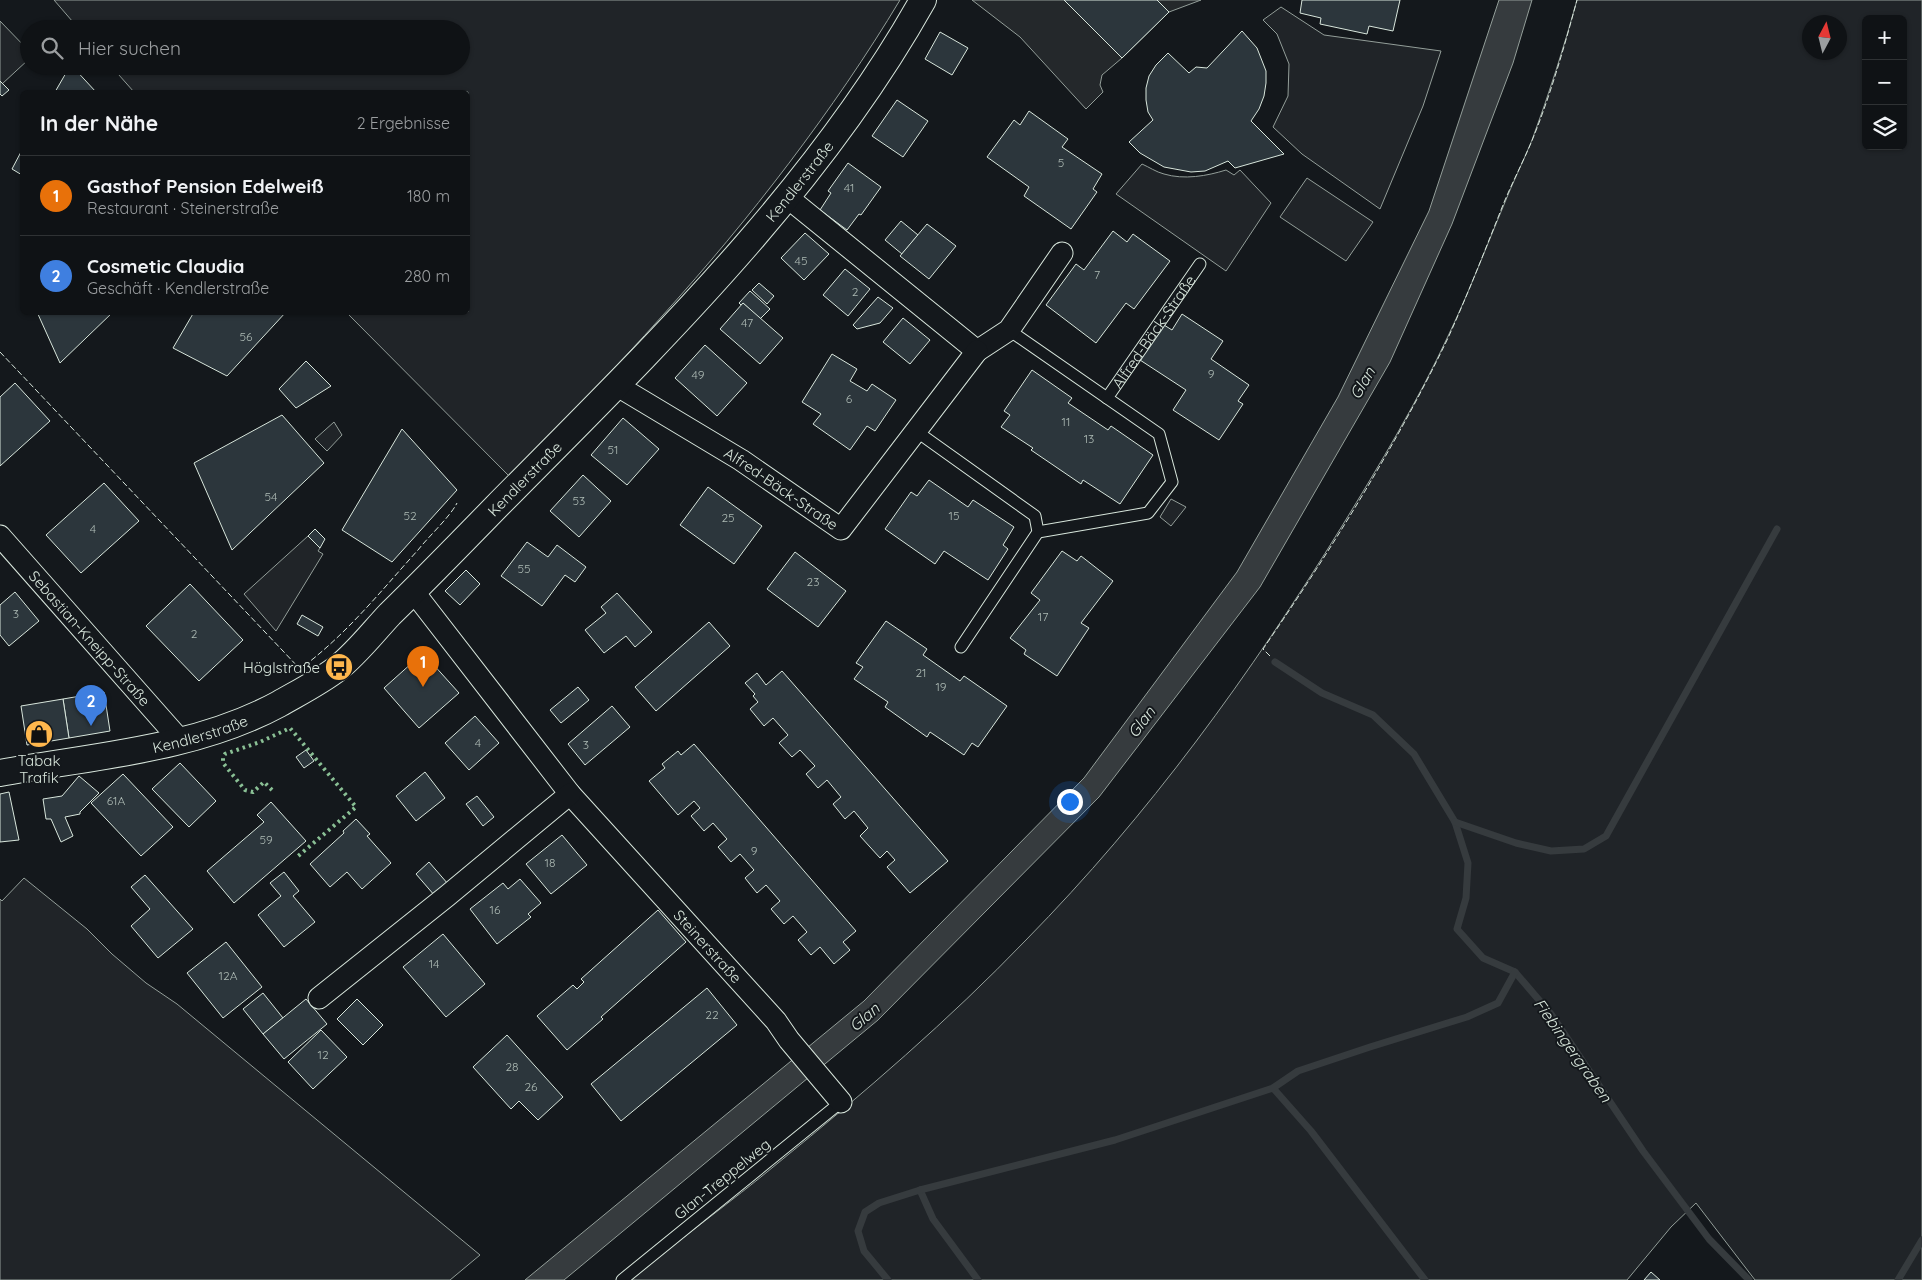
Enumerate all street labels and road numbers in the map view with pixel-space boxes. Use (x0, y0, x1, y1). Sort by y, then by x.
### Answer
street label: Kendlerstraße (761, 137, 837, 225)
street label: Alfred-Bäck-Straße (1107, 271, 1199, 392)
street label: Kendlerstraße (483, 437, 565, 520)
street label: Alfred-Bäck-Straße (721, 443, 842, 534)
street label: Sebastian-Kneipp-Straße (25, 566, 155, 710)
street label: Kendlerstraße (151, 711, 250, 757)
street label: Steinerstraße (670, 905, 746, 987)
street label: Glan-Treppelweg (670, 1134, 774, 1224)

